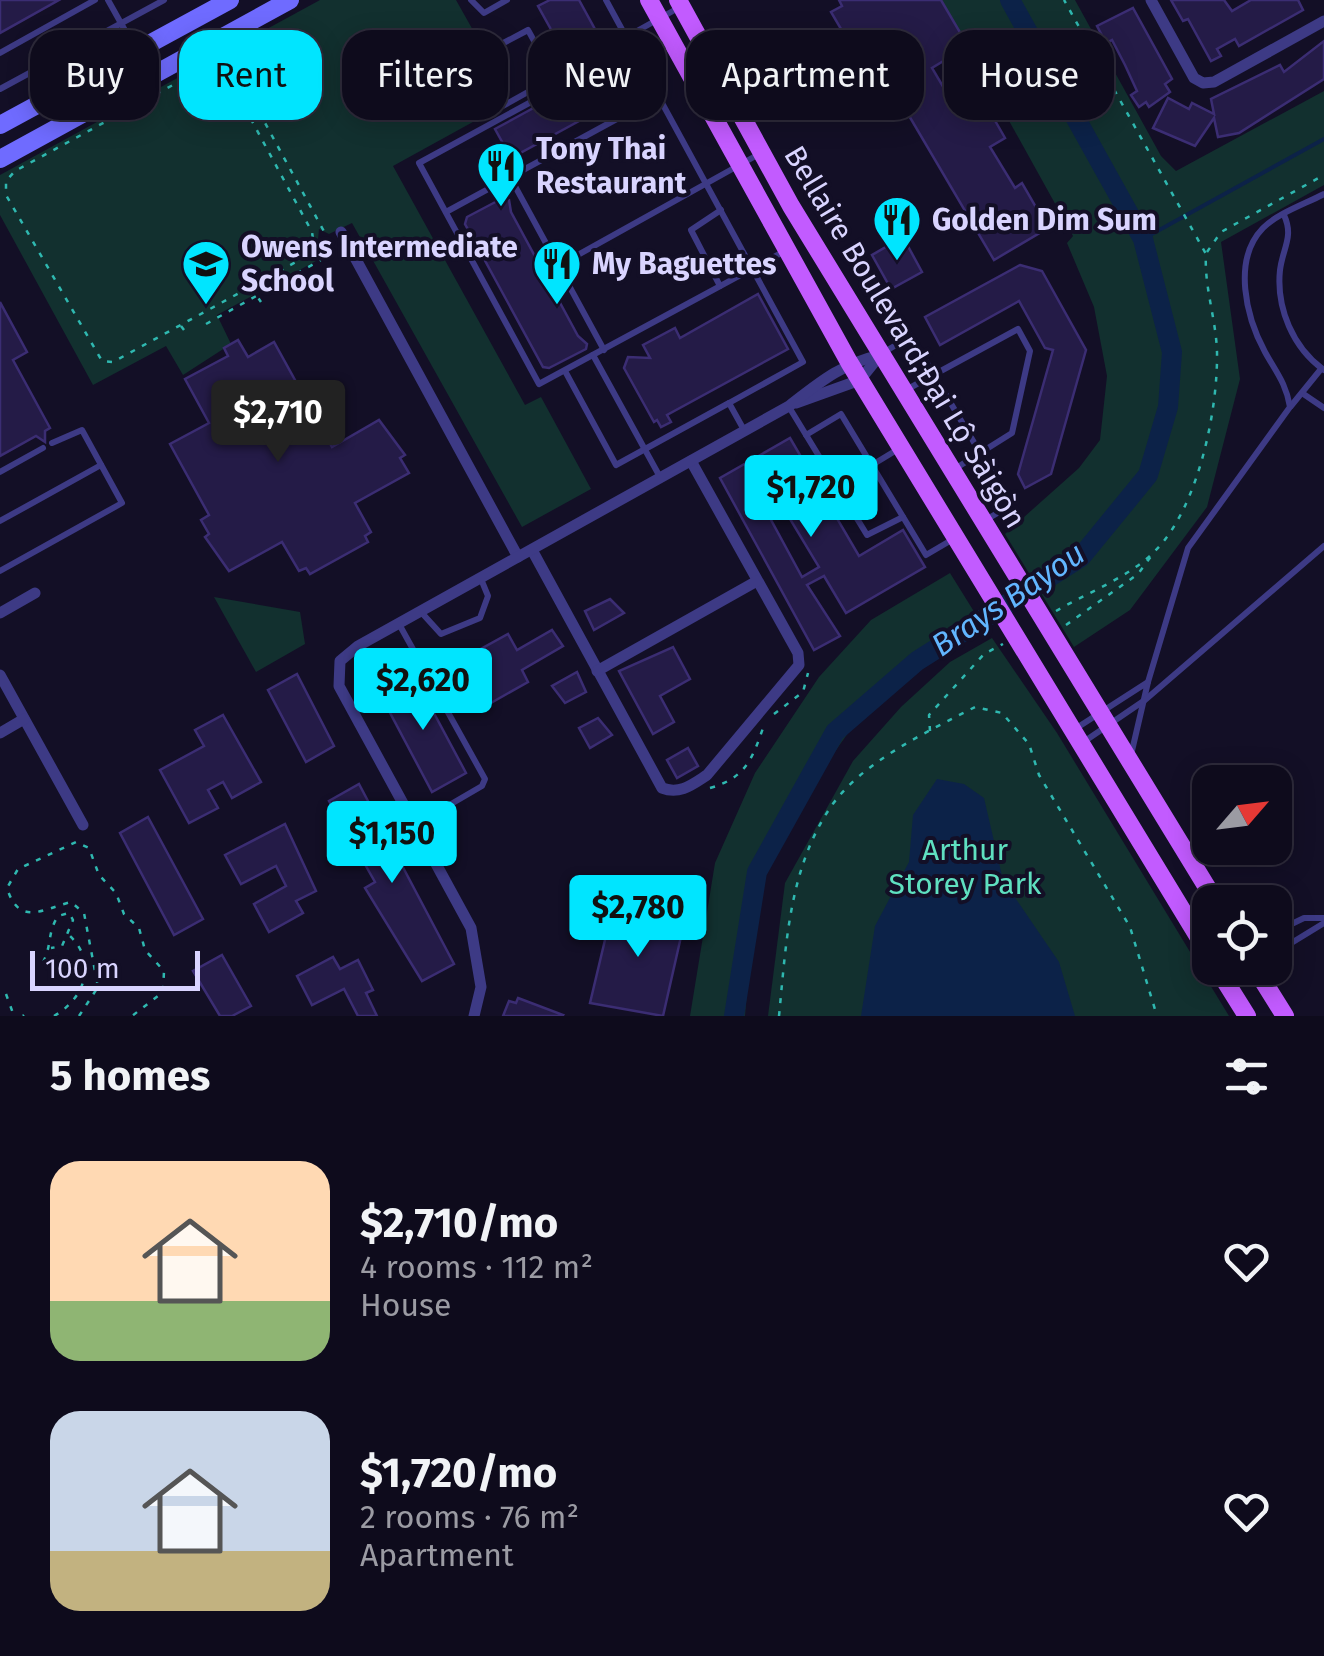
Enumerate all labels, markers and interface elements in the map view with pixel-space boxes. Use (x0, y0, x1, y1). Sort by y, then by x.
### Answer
chip: Buy (30, 30, 159, 120)
chip: Rent (179, 30, 322, 120)
chip: Filters (342, 30, 508, 120)
chip: New (528, 30, 666, 120)
chip: Apartment (686, 30, 924, 120)
chip: House (944, 30, 1114, 120)
place label: Tony Thai Restaurant (536, 131, 687, 201)
street label: Bellaire Boulevard;Đại Lộ Sàigòn (776, 139, 1034, 535)
restaurant icon: Tony Thai Restaurant (475, 140, 527, 208)
restaurant icon: Golden Dim Sum (871, 194, 923, 262)
place label: Golden Dim Sum (932, 202, 1157, 238)
place label: Owens Intermediate School (241, 229, 518, 299)
school or university icon: Owens Intermediate School (180, 238, 232, 306)
restaurant icon: My Baguettes (531, 238, 583, 306)
place label: My Baguettes (592, 246, 777, 282)
pin: $2,710 (197, 380, 359, 465)
text: $2,710 (233, 393, 323, 431)
pin: $1,720 (730, 455, 892, 540)
text: $1,720 (767, 468, 855, 506)
water label: Brays Bayou (924, 534, 1092, 664)
pin: $2,620 (342, 648, 504, 733)
text: $2,620 (376, 661, 470, 699)
north arrow (1192, 765, 1292, 865)
map controls (1192, 765, 1292, 985)
pin: $1,150 (311, 801, 473, 886)
text: $1,150 (349, 814, 435, 852)
park label: Arthur Storey Park (889, 832, 1042, 902)
pin: $2,780 (557, 875, 719, 960)
button: locate (1192, 885, 1292, 985)
text: $2,780 (591, 888, 685, 926)
scale bar (30, 946, 200, 990)
text: 100 m (45, 952, 120, 985)
icon: filters (1219, 1049, 1274, 1104)
text: 5 homes (50, 1051, 210, 1101)
text: $2,710/mo (360, 1198, 558, 1248)
icon: home (130, 1201, 250, 1321)
icon: heart (1219, 1234, 1274, 1289)
text: 4 rooms · 112 m² (360, 1248, 593, 1286)
text: House (360, 1286, 451, 1324)
text: $1,720/mo (360, 1448, 557, 1498)
icon: home (130, 1451, 250, 1571)
icon: heart (1219, 1484, 1274, 1539)
text: 2 rooms · 76 m² (360, 1498, 579, 1536)
text: Apartment (360, 1536, 514, 1574)

